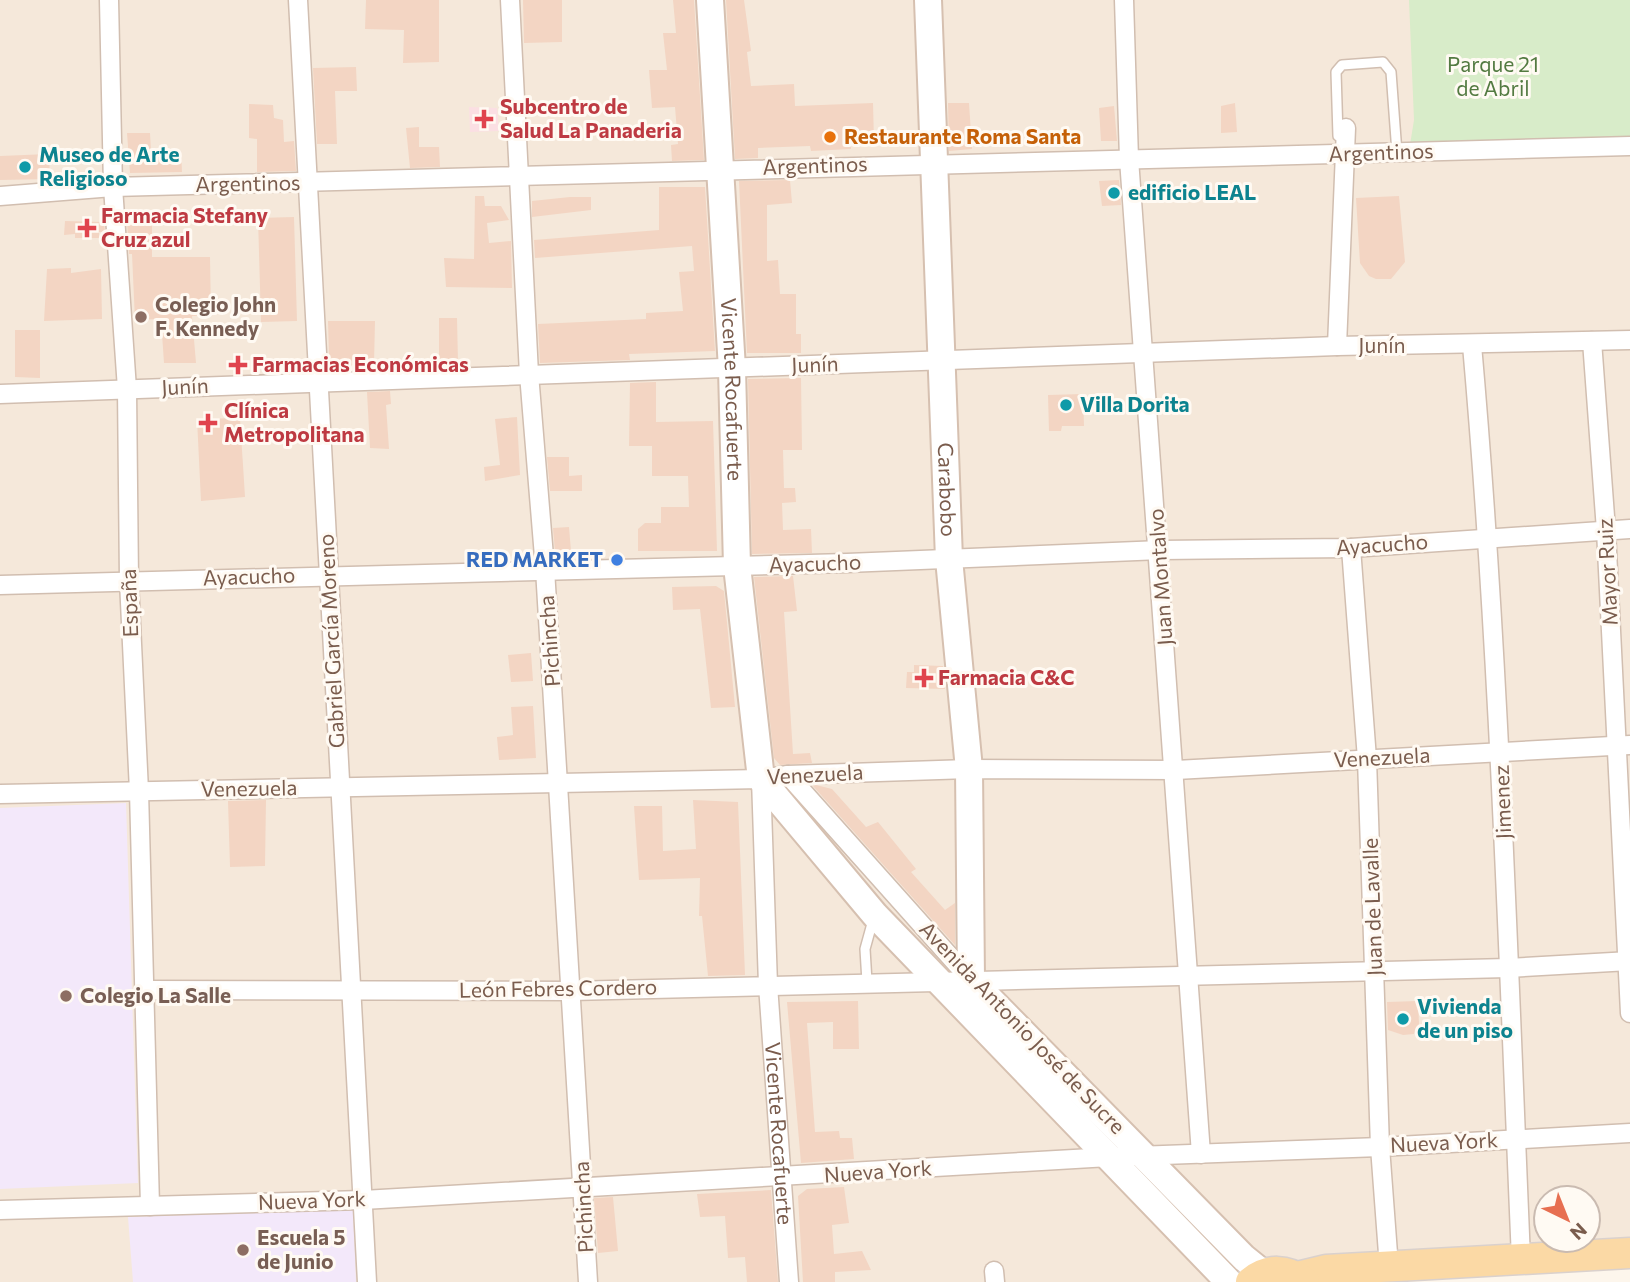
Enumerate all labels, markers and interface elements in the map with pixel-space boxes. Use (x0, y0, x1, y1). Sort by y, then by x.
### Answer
park label: Parque 21 de Abril (1447, 51, 1539, 100)
place label: Subcentro de Salud La Panaderia (500, 93, 682, 142)
marker: Subcentro de Salud La Panaderia (474, 109, 494, 129)
place label: Restaurante Roma Santa (844, 123, 1081, 148)
marker: Restaurante Roma Santa (822, 129, 838, 145)
street label: Argentinos (1328, 137, 1434, 166)
place label: Museo de Arte Religioso (39, 141, 179, 190)
street label: Argentinos (762, 150, 868, 179)
marker: Museo de Arte Religioso (17, 159, 33, 175)
street label: Argentinos (195, 169, 301, 196)
place label: edificio LEAL (1128, 179, 1256, 204)
marker: edificio LEAL (1106, 185, 1122, 201)
place label: Farmacia Stefany Cruz azul (101, 202, 268, 251)
marker: Farmacia Stefany Cruz azul (79, 220, 95, 236)
place label: Colegio John F. Kennedy (155, 291, 276, 340)
street label: Vicente Rocafuerte (717, 297, 749, 481)
marker: Colegio John F. Kennedy (133, 309, 149, 325)
street label: Junín (1358, 332, 1406, 357)
street label: Junín (791, 350, 839, 377)
place label: Farmacias Económicas (252, 351, 469, 376)
marker: Farmacias Económicas (230, 357, 246, 373)
street label: Junín (161, 372, 209, 399)
place label: Villa Dorita (1080, 391, 1190, 416)
place label: Clínica Metropolitana (224, 397, 365, 446)
marker: Villa Dorita (1058, 397, 1074, 413)
marker: Clínica Metropolitana (198, 413, 218, 433)
street label: Carabobo (934, 442, 962, 537)
street label: Juan Montalvo (1142, 508, 1177, 647)
street label: Mayor Ruiz (1591, 518, 1622, 626)
street label: Ayacucho (1335, 528, 1429, 559)
street label: Gabriel García Moreno (312, 533, 349, 749)
place label: RED MARKET (466, 546, 603, 571)
street label: Ayacucho (768, 548, 862, 577)
marker: RED MARKET (609, 552, 625, 568)
street label: Ayacucho (202, 561, 296, 590)
street label: España (115, 568, 142, 638)
street label: Pichincha (533, 594, 564, 688)
place label: Farmacia C&C (938, 664, 1075, 689)
marker: Farmacia C&C (916, 670, 932, 686)
street label: Venezuela (1333, 741, 1431, 772)
street label: Venezuela (766, 758, 864, 789)
street label: Jimenez (1488, 764, 1515, 840)
street label: Venezuela (200, 774, 298, 801)
street label: Juan de Lavalle (1357, 838, 1386, 977)
street label: Avenida Antonio José de Sucre (915, 916, 1131, 1138)
street label: León Febres Cordero (459, 973, 657, 1002)
place label: Colegio La Salle (80, 982, 231, 1007)
marker: Colegio La Salle (58, 988, 74, 1004)
place label: Vivienda de un piso (1417, 993, 1513, 1042)
marker: Vivienda de un piso (1395, 1011, 1411, 1027)
street label: Vicente Rocafuerte (761, 1041, 799, 1226)
street label: Nueva York (1389, 1126, 1499, 1157)
street label: Nueva York (823, 1154, 933, 1187)
street label: Pichincha (568, 1161, 597, 1254)
north arrow (1532, 1184, 1602, 1254)
street label: Nueva York (258, 1185, 366, 1214)
text: N (1566, 1219, 1592, 1245)
place label: Escuela 5 de Junio (257, 1224, 345, 1273)
marker: Escuela 5 de Junio (235, 1242, 251, 1258)

